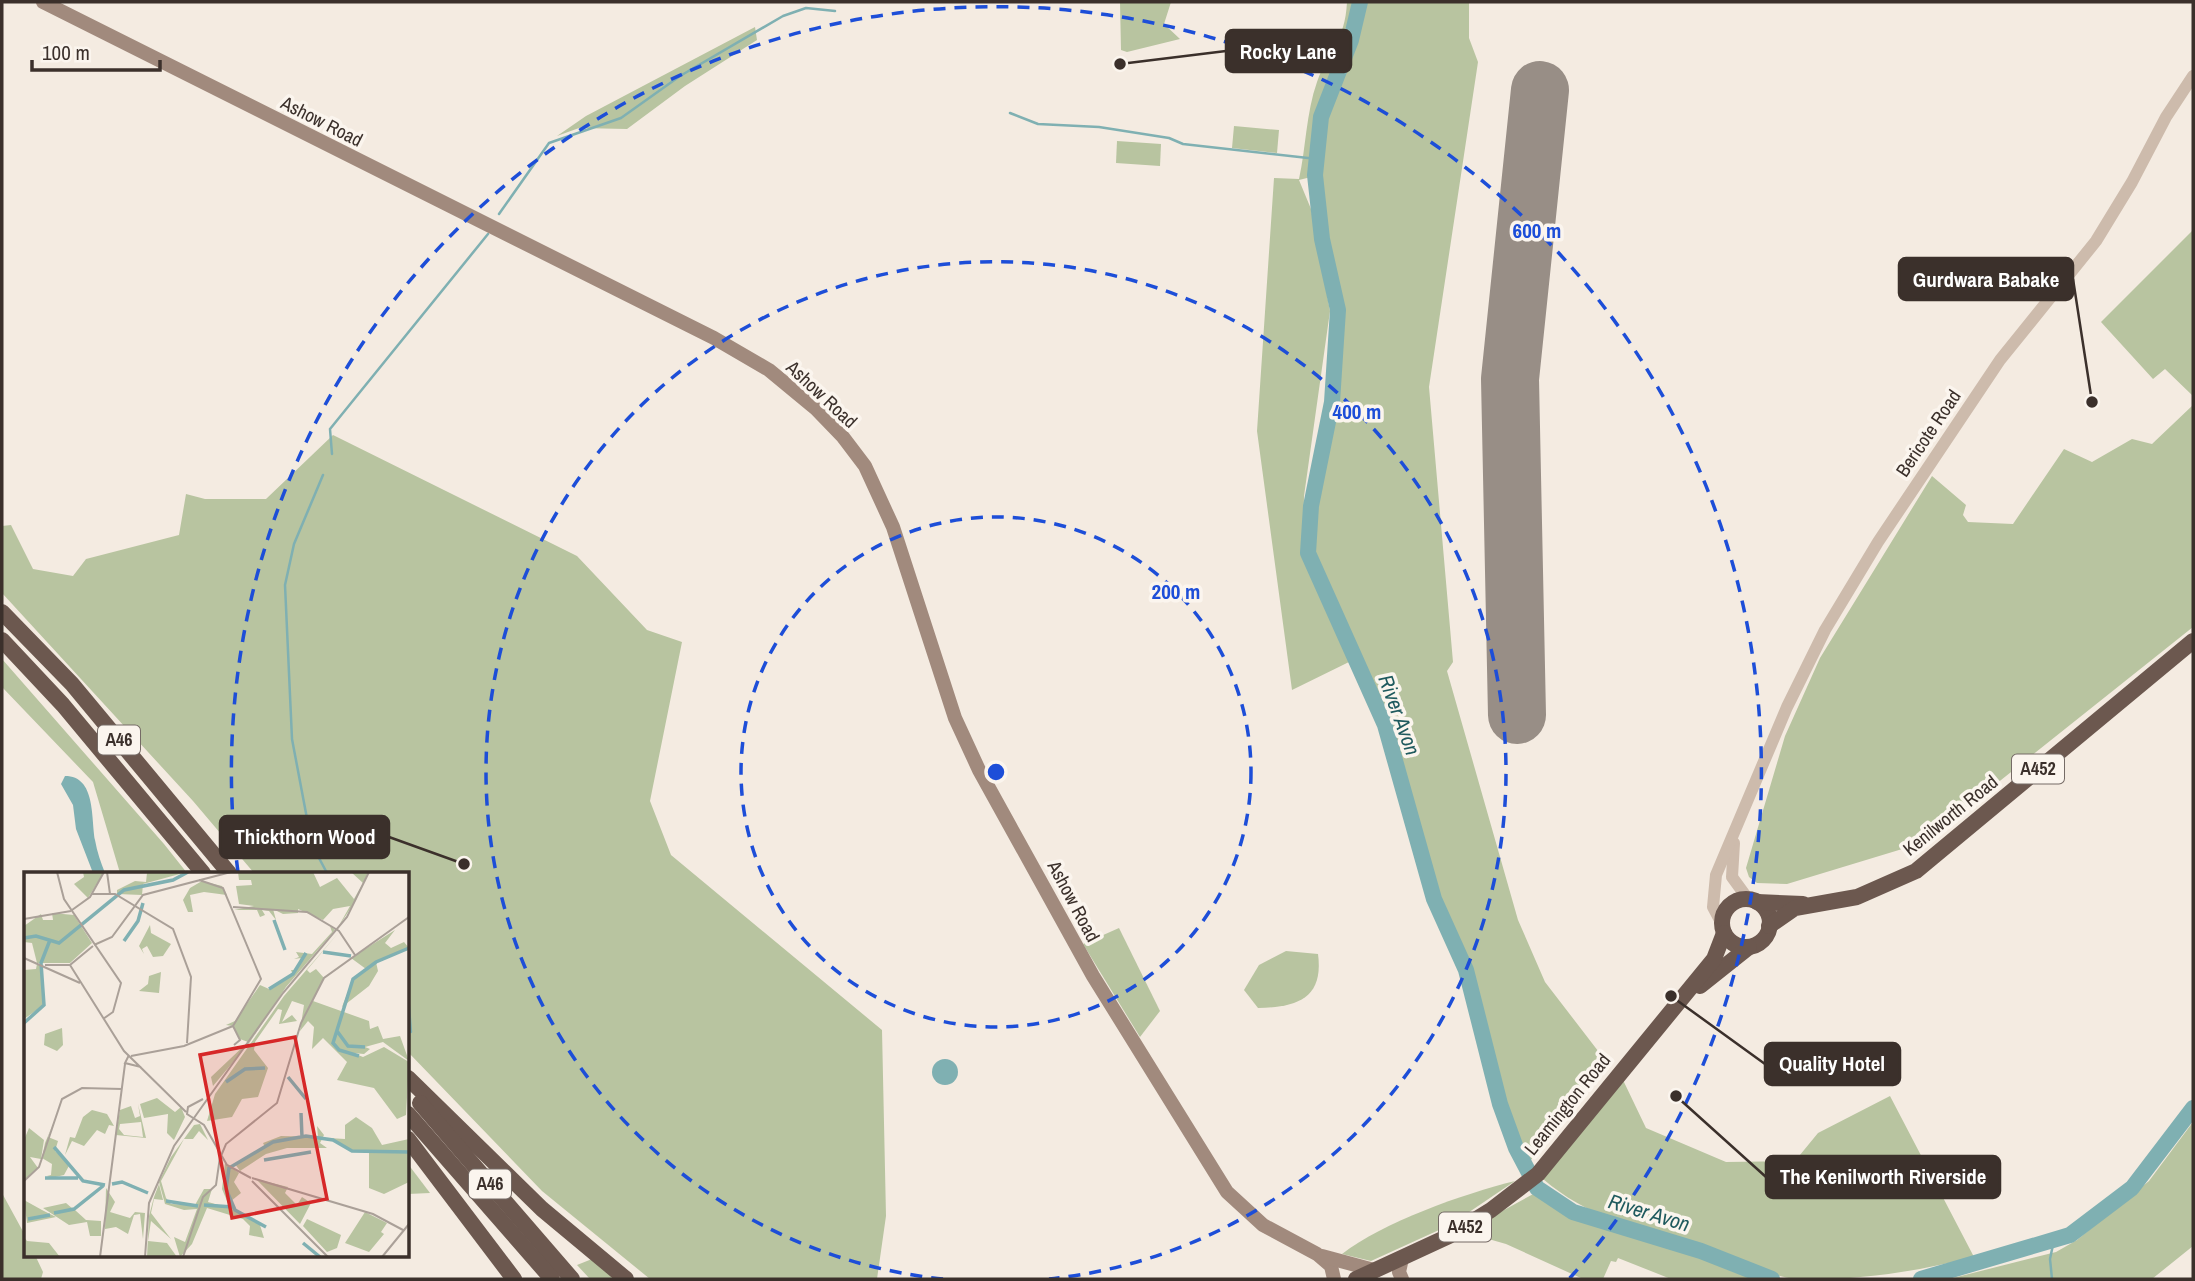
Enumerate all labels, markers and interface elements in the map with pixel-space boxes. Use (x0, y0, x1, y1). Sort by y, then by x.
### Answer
scale bar (32, 28, 159, 72)
callout: Rocky Lane (1226, 30, 1351, 72)
text: Rocky Lane (1240, 37, 1336, 66)
text: 100 m (42, 38, 90, 67)
street label: Ashow Road (276, 89, 367, 153)
text: 600 m (1513, 216, 1561, 245)
callout: Gurdwara Babake (1899, 258, 2073, 300)
text: Gurdwara Babake (1913, 265, 2059, 294)
street label: Ashow Road (780, 354, 863, 434)
street label: Bericote Road (1889, 384, 1967, 482)
text: 400 m (1333, 397, 1381, 426)
text: 200 m (1152, 577, 1200, 606)
water label: River Avon (1372, 671, 1427, 759)
road number: A46 (98, 726, 140, 754)
road number: A452 (2012, 754, 2064, 784)
centre of rings (984, 760, 1008, 784)
street label: Kenilworth Road (1897, 769, 2003, 861)
callout: Thickthorn Wood (220, 816, 389, 858)
text: Thickthorn Wood (234, 822, 376, 851)
street label: Ashow Road (1041, 855, 1106, 946)
inset map (24, 872, 410, 1256)
callout: Quality Hotel (1765, 1043, 1900, 1085)
street label: Leamington Road (1518, 1048, 1616, 1160)
text: Quality Hotel (1779, 1049, 1885, 1078)
callout: The Kenilworth Riverside (1766, 1156, 2000, 1198)
text: The Kenilworth Riverside (1780, 1162, 1986, 1191)
road number: A46 (469, 1170, 511, 1198)
water label: River Avon (1605, 1186, 1693, 1239)
road number: A452 (1439, 1212, 1491, 1242)

